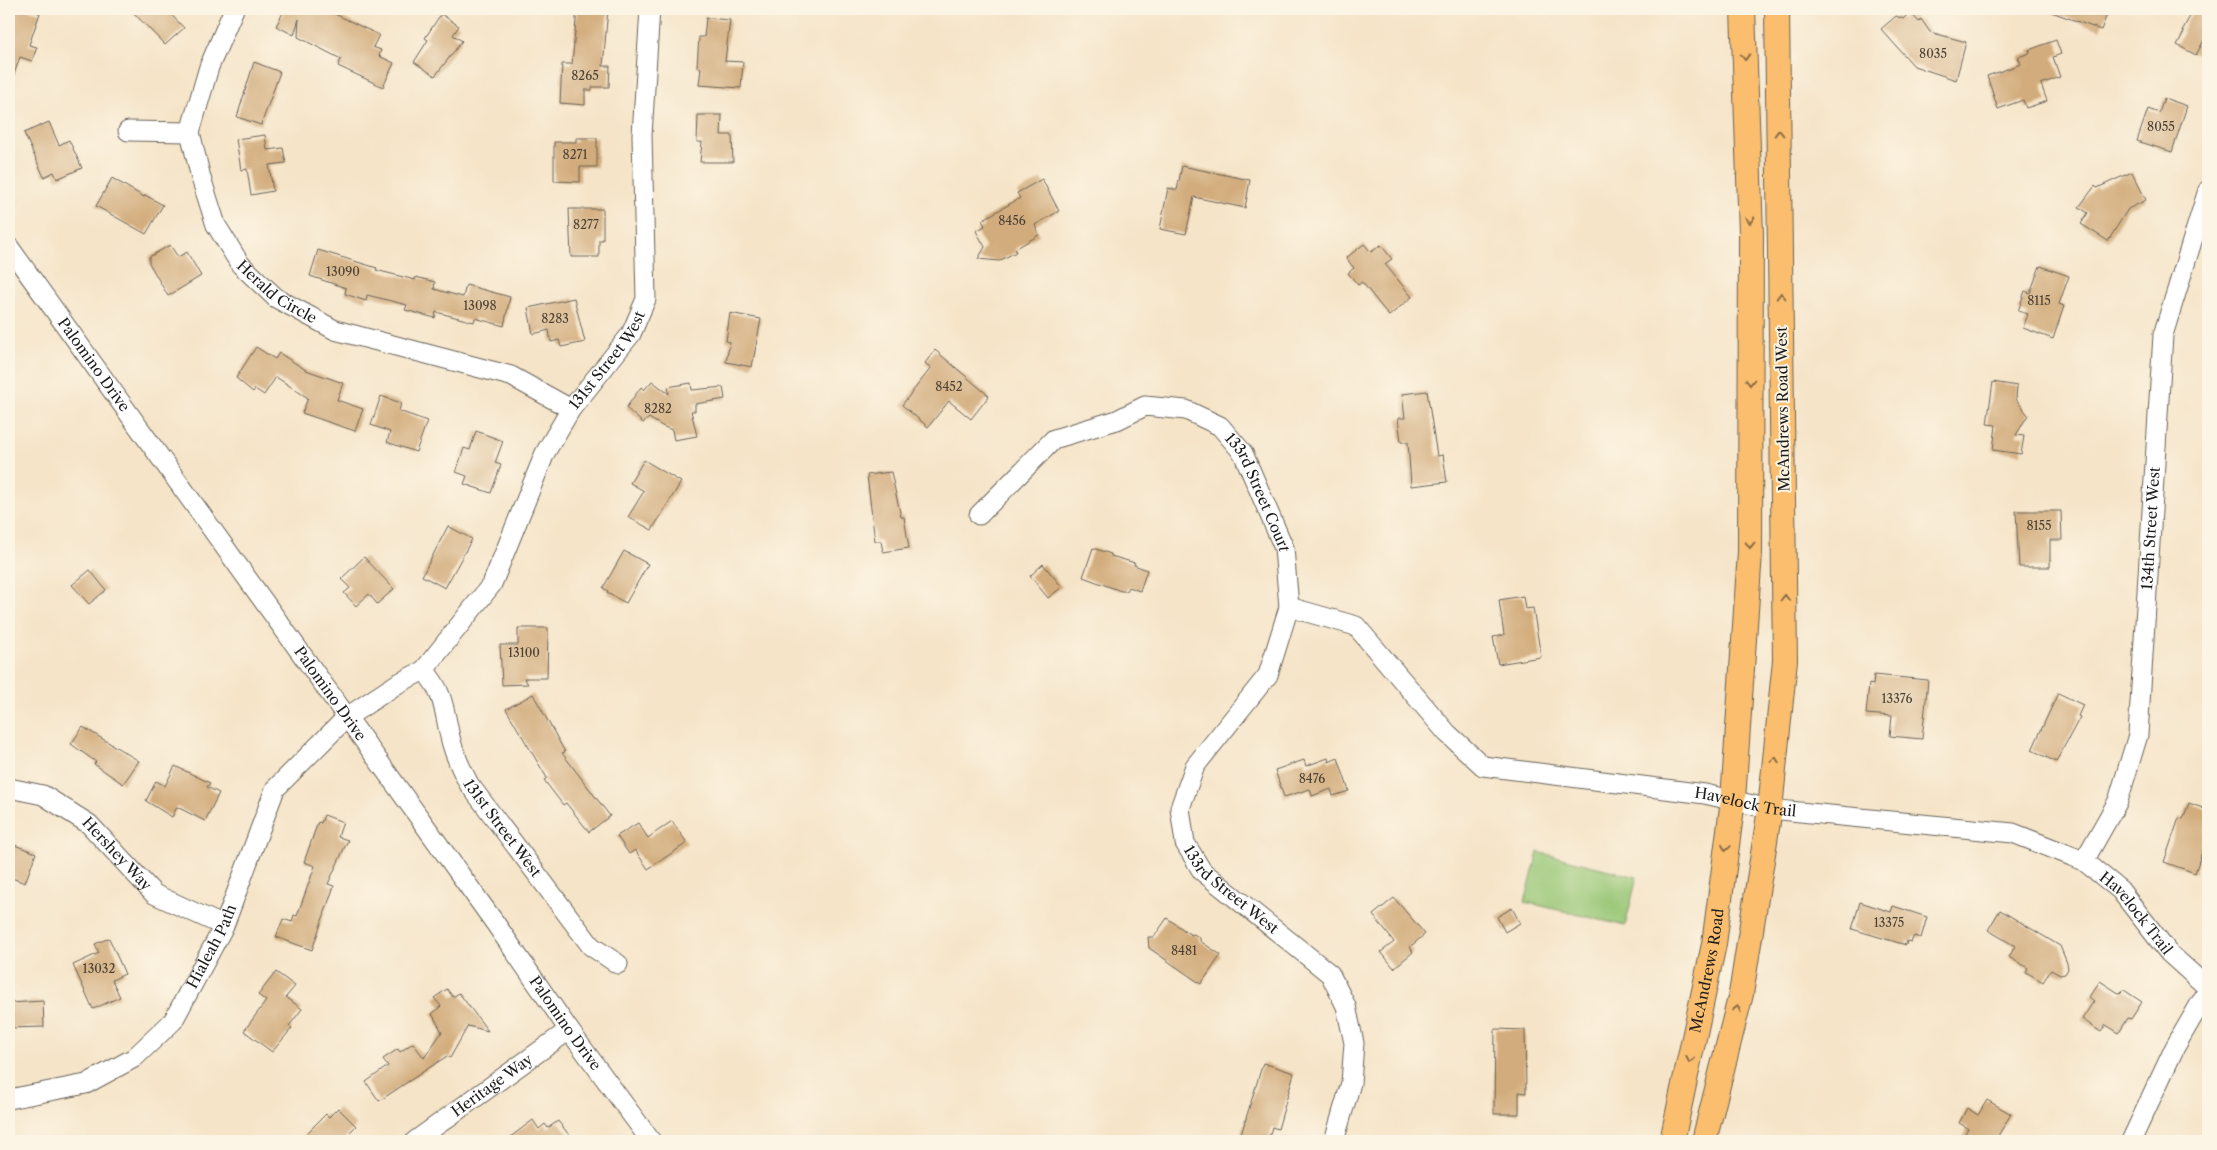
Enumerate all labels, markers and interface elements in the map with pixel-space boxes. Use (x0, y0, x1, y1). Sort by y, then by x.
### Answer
house number: 8035 (1919, 46, 1947, 61)
one-way arrow (1740, 54, 1750, 62)
house number: 8265 (571, 68, 599, 83)
house number: 8055 (2147, 119, 2175, 134)
one-way arrow (1774, 129, 1784, 136)
house number: 8271 (563, 147, 587, 162)
house number: 8456 (998, 213, 1026, 228)
one-way arrow (1745, 216, 1755, 224)
house number: 8277 (573, 217, 599, 232)
street label: Herald Circle (233, 256, 320, 327)
house number: 13090 (326, 264, 360, 279)
one-way arrow (1776, 291, 1787, 299)
house number: 8115 (2027, 293, 2051, 308)
house number: 13098 (463, 298, 497, 313)
street label: 131st Street West (564, 307, 649, 413)
house number: 8283 (541, 311, 569, 326)
street label: Palomino Drive (54, 314, 134, 415)
street label: McAndrews Road West (1772, 326, 1793, 492)
house number: 8452 (935, 379, 963, 394)
one-way arrow (1745, 379, 1755, 387)
house number: 8282 (644, 401, 672, 416)
street label: 133rd Street Court (1221, 429, 1294, 553)
street label: 134th Street West (2137, 466, 2164, 590)
house number: 8155 (2026, 518, 2052, 533)
one-way arrow (1744, 541, 1755, 549)
one-way arrow (1780, 594, 1790, 602)
street label: Palomino Drive (290, 642, 371, 744)
house number: 13100 (508, 645, 540, 660)
house number: 13376 (1882, 691, 1912, 706)
one-way arrow (1769, 756, 1780, 764)
house number: 8476 (1299, 771, 1325, 786)
street label: 131st Street West (459, 776, 546, 881)
street label: Havelock Trail (1694, 783, 1798, 821)
street label: Hershey Way (78, 813, 156, 895)
street label: 133rd Street West (1180, 842, 1283, 938)
one-way arrow (1722, 844, 1732, 853)
street label: Havelock Trail (2096, 867, 2177, 959)
street label: Hialeah Path (182, 901, 240, 992)
street label: McAndrews Road (1685, 907, 1728, 1035)
house number: 13375 (1874, 915, 1904, 930)
house number: 8481 (1171, 943, 1197, 958)
house number: 13032 (83, 961, 115, 976)
street label: Palomino Drive (526, 972, 606, 1074)
one-way arrow (1731, 1005, 1742, 1014)
street label: Heritage Way (447, 1049, 537, 1121)
one-way arrow (1685, 1056, 1696, 1065)

